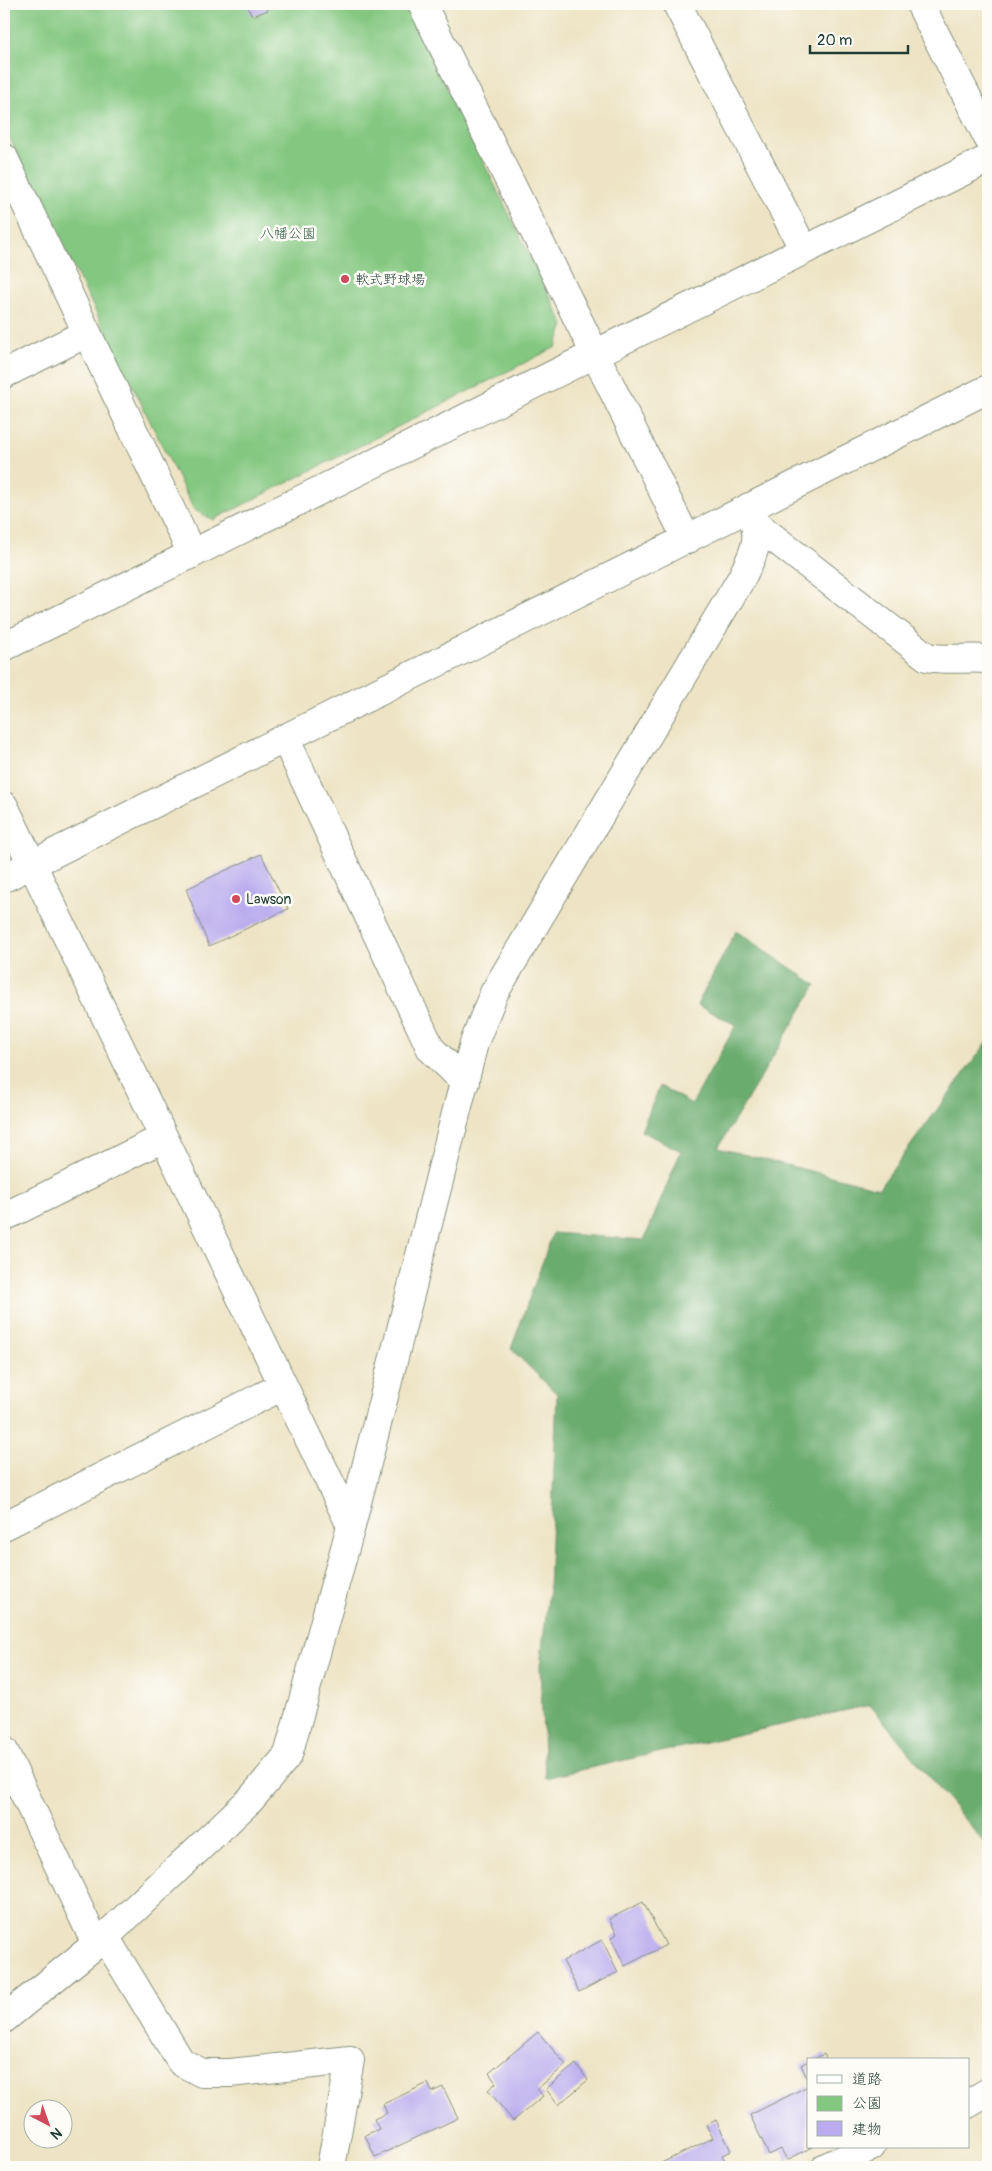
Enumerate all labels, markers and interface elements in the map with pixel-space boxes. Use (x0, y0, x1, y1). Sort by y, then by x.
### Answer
scale bar (810, 22, 907, 54)
text: 20 m (817, 31, 852, 50)
park label: 八幡公園 (260, 225, 316, 242)
place label: 軟式野球場 (355, 271, 425, 288)
marker: 軟式野球場 (339, 273, 351, 285)
place label: Lawson (246, 891, 291, 908)
marker: Lawson (230, 893, 242, 905)
legend (807, 2058, 970, 2148)
text: 道路 (852, 2070, 882, 2089)
text: 公園 (852, 2094, 882, 2113)
north arrow (22, 2098, 72, 2148)
text: 建物 (852, 2120, 882, 2139)
text: N (47, 2124, 65, 2143)

